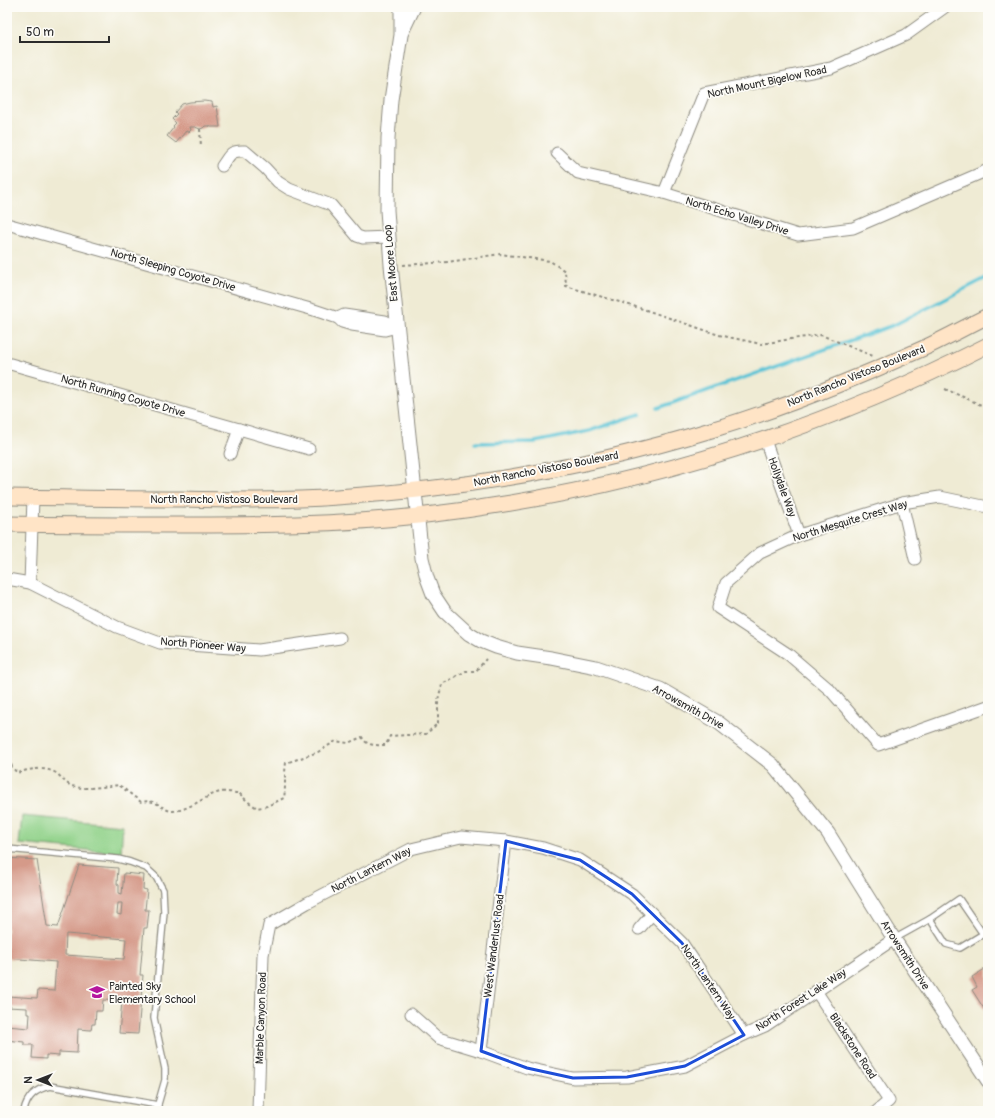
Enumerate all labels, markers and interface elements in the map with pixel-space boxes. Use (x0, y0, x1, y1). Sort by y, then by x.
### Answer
scale bar (20, 18, 109, 44)
text: 50 m (26, 25, 54, 40)
street label: North Mount Bigelow Road (706, 63, 828, 101)
street label: North Echo Valley Drive (684, 194, 791, 238)
street label: East Moore Loop (381, 224, 401, 302)
street label: North Sleeping Coyote Drive (109, 246, 238, 294)
street label: North Rancho Vistoso Boulevard (785, 342, 927, 410)
street label: North Running Coyote Drive (59, 372, 187, 420)
street label: North Rancho Vistoso Boulevard (472, 449, 620, 489)
street label: Hollydale Way (765, 455, 799, 519)
street label: North Rancho Vistoso Boulevard (150, 493, 298, 506)
street label: North Mesquite Crest Way (791, 497, 909, 545)
street label: North Pioneer Way (160, 635, 247, 655)
street label: Arrowsmith Drive (650, 682, 727, 732)
street label: North Lantern Way (329, 844, 413, 896)
street label: West Wanderlust Road (481, 893, 507, 999)
street label: Arrowsmith Drive (878, 918, 933, 993)
street label: North Lantern Way (678, 942, 738, 1022)
street label: North Forest Lake Way (753, 966, 849, 1034)
street label: Marble Canyon Road (253, 972, 269, 1064)
place label: Painted Sky Elementary School (109, 980, 196, 1006)
school or university icon: Painted Sky Elementary School (88, 983, 106, 1001)
street label: Blackstone Road (827, 1011, 879, 1081)
north arrow (18, 1060, 58, 1100)
text: N (22, 1076, 35, 1084)

